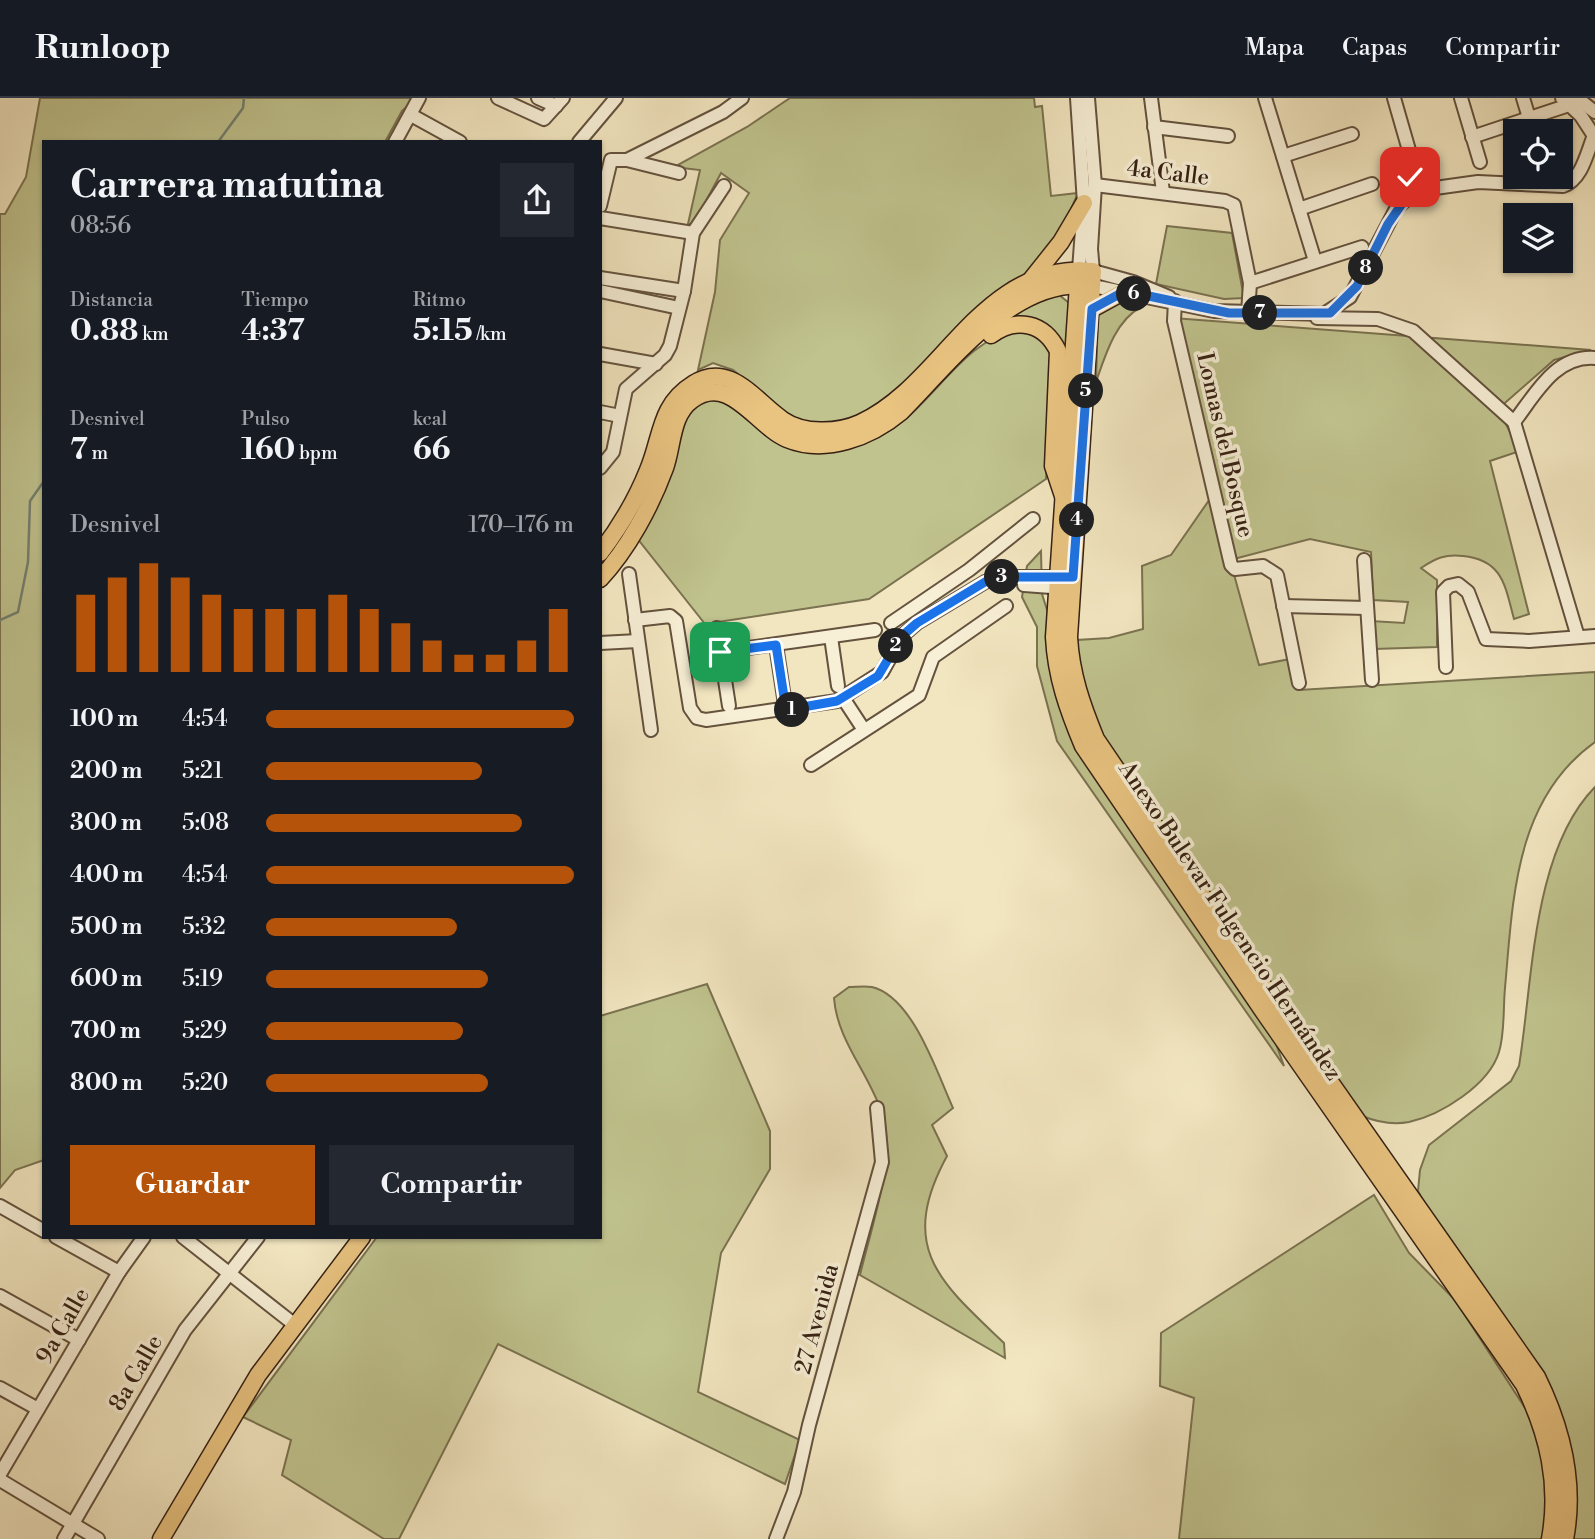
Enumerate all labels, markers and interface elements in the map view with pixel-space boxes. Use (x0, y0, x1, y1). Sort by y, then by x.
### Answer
text: Runloop (35, 28, 171, 69)
text: Mapa (1245, 33, 1304, 63)
text: Capas (1342, 33, 1407, 63)
text: Compartir (1445, 33, 1560, 63)
map controls (1503, 119, 1573, 273)
button: locate (1503, 119, 1573, 189)
pin (1380, 147, 1440, 207)
street label: 4a Calle (1125, 154, 1211, 192)
icon: check (1391, 158, 1429, 196)
text: Carrera matutina (70, 162, 384, 209)
button: share (500, 163, 574, 237)
button: layers (1503, 203, 1573, 273)
text: 08:56 (70, 212, 131, 240)
pin: 8 (1348, 250, 1384, 286)
text: 8 (1359, 255, 1372, 279)
pin: 6 (1116, 276, 1152, 312)
text: 6 (1128, 281, 1139, 305)
text: Distancia (70, 288, 153, 312)
text: Tiempo (241, 288, 309, 312)
text: Ritmo (413, 288, 466, 312)
pin: 7 (1242, 296, 1278, 330)
text: 7 (1254, 300, 1265, 324)
text: 0.88 (70, 312, 138, 350)
text: 4:37 (241, 312, 305, 350)
text: 5:15 (413, 312, 472, 350)
text: km (138, 322, 169, 346)
text: /km (472, 322, 507, 346)
street label: Lomas del Bosque (1190, 350, 1260, 540)
pin: 5 (1068, 374, 1104, 408)
text: 5 (1080, 378, 1091, 402)
text: Desnivel (70, 407, 145, 431)
text: Pulso (241, 407, 290, 431)
text: kcal (413, 407, 447, 431)
text: 7 (70, 431, 88, 469)
text: 160 (241, 431, 295, 469)
text: 66 (413, 431, 450, 469)
text: m (88, 441, 108, 465)
text: bpm (295, 441, 338, 465)
pin: 4 (1060, 502, 1094, 538)
text: 4 (1070, 507, 1083, 531)
text: Desnivel (70, 511, 160, 539)
text: 170–176 m (468, 511, 574, 539)
pin: 3 (984, 560, 1020, 594)
text: 3 (996, 564, 1007, 588)
pin (690, 622, 750, 682)
pin: 2 (878, 628, 914, 664)
icon: arrive (701, 633, 739, 671)
text: 2 (890, 633, 901, 657)
pin: 1 (774, 692, 810, 728)
text: 1 (787, 697, 796, 721)
text: 100 m (70, 705, 138, 733)
text: 4:54 (182, 705, 228, 733)
street label: Anexo Bulevar Fulgencio Hernández (1112, 755, 1348, 1086)
text: 200 m (70, 757, 142, 785)
text: 5:21 (182, 757, 223, 785)
text: 300 m (70, 809, 142, 837)
text: 5:08 (182, 809, 229, 837)
text: 400 m (70, 861, 143, 889)
text: 4:54 (182, 861, 228, 889)
text: 500 m (70, 913, 142, 941)
text: 5:32 (182, 913, 226, 941)
text: 600 m (70, 965, 143, 993)
text: 5:19 (182, 965, 223, 993)
text: 700 m (70, 1017, 141, 1045)
text: 5:29 (182, 1017, 227, 1045)
text: 800 m (70, 1069, 143, 1097)
text: 5:20 (182, 1069, 228, 1097)
button: Guardar (70, 1145, 315, 1225)
button: Compartir (329, 1145, 574, 1225)
street label: 27 Avenida (789, 1261, 845, 1377)
street label: 9a Calle (30, 1283, 96, 1369)
street label: 8a Calle (103, 1330, 169, 1416)

